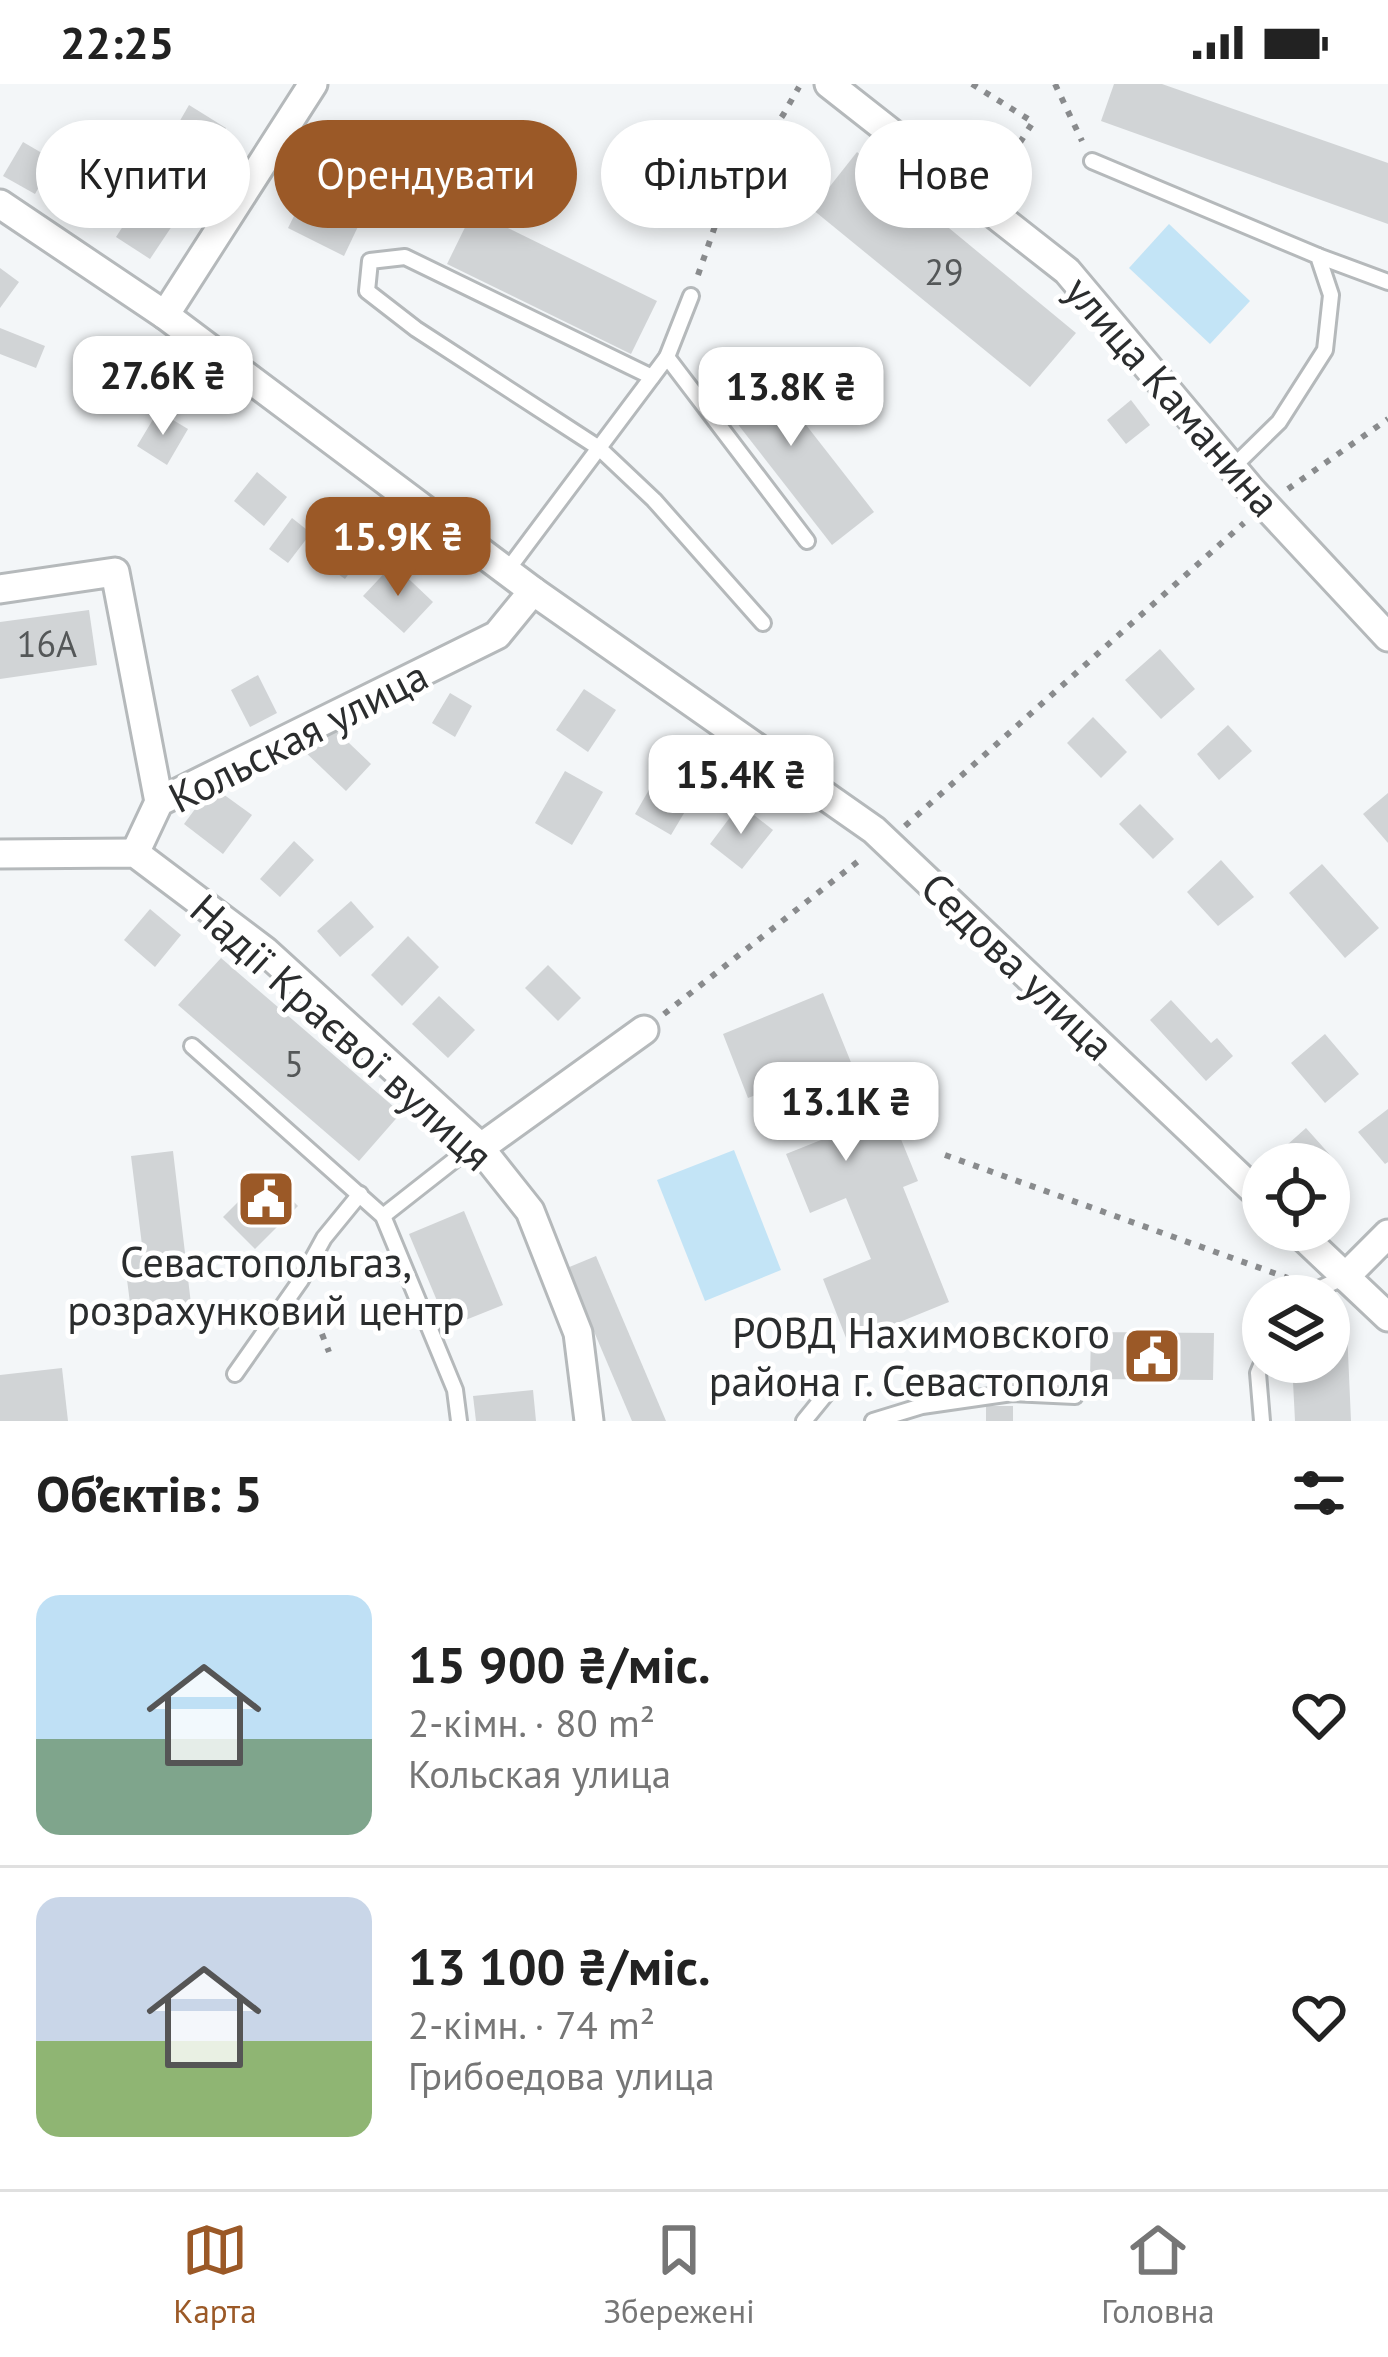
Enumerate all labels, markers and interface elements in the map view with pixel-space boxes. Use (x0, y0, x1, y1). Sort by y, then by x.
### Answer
text: 22:25 (60, 13, 174, 71)
chip: Купити (36, 120, 250, 228)
chip: Орендувати (274, 120, 577, 228)
chip: Фільтри (601, 120, 831, 228)
chip: Нове (855, 120, 1032, 228)
house number: 29 (924, 248, 964, 295)
street label: улица Каманина (1053, 264, 1293, 528)
pin: 27.6K ₴ (52, 336, 274, 438)
pin: 13.8K ₴ (680, 347, 902, 449)
text: 27.6K ₴ (100, 349, 226, 400)
text: 13.8K ₴ (726, 360, 856, 411)
pin: 15.9K ₴ (287, 497, 509, 599)
text: 15.9K ₴ (333, 510, 463, 561)
house number: 16А (17, 620, 77, 667)
street label: Кольская улица (159, 647, 437, 825)
pin: 15.4K ₴ (630, 735, 852, 837)
text: 15.4K ₴ (676, 748, 806, 799)
street label: Седова улица (910, 860, 1126, 1072)
street label: Надії Краєвої вулиця (179, 882, 505, 1182)
house number: 5 (284, 1040, 304, 1087)
pin: 13.1K ₴ (735, 1062, 957, 1164)
text: 13.1K ₴ (781, 1075, 911, 1126)
map controls (1242, 1143, 1350, 1383)
button: locate (1242, 1143, 1350, 1251)
public building icon: Севастопольгаз, розрахунковий центр (235, 1168, 297, 1230)
place label: Севастопольгаз, розрахунковий центр (67, 1234, 465, 1337)
button: layers (1242, 1275, 1350, 1383)
place label: РОВД Нахимовского района г. Севастополя (709, 1305, 1110, 1408)
public building icon: РОВД Нахимовского района г. Севастополя (1121, 1325, 1183, 1387)
text: Об’єктів: 5 (36, 1460, 263, 1526)
icon: filters (1286, 1460, 1352, 1526)
text: 15 900 ₴/міс. (408, 1631, 710, 1697)
icon: home (132, 1643, 276, 1787)
icon: heart (1286, 1682, 1352, 1748)
text: 2-кімн. · 80 m² (408, 1697, 655, 1748)
text: Кольская улица (408, 1748, 671, 1799)
text: 13 100 ₴/міс. (408, 1933, 710, 1999)
icon: home (132, 1945, 276, 2089)
icon: heart (1286, 1984, 1352, 2050)
text: 2-кімн. · 74 m² (408, 1999, 655, 2050)
text: Грибоедова улица (408, 2050, 715, 2101)
tab: Карта (173, 2217, 257, 2332)
tab: Збережені (603, 2217, 755, 2332)
tab: Головна (1101, 2217, 1215, 2332)

